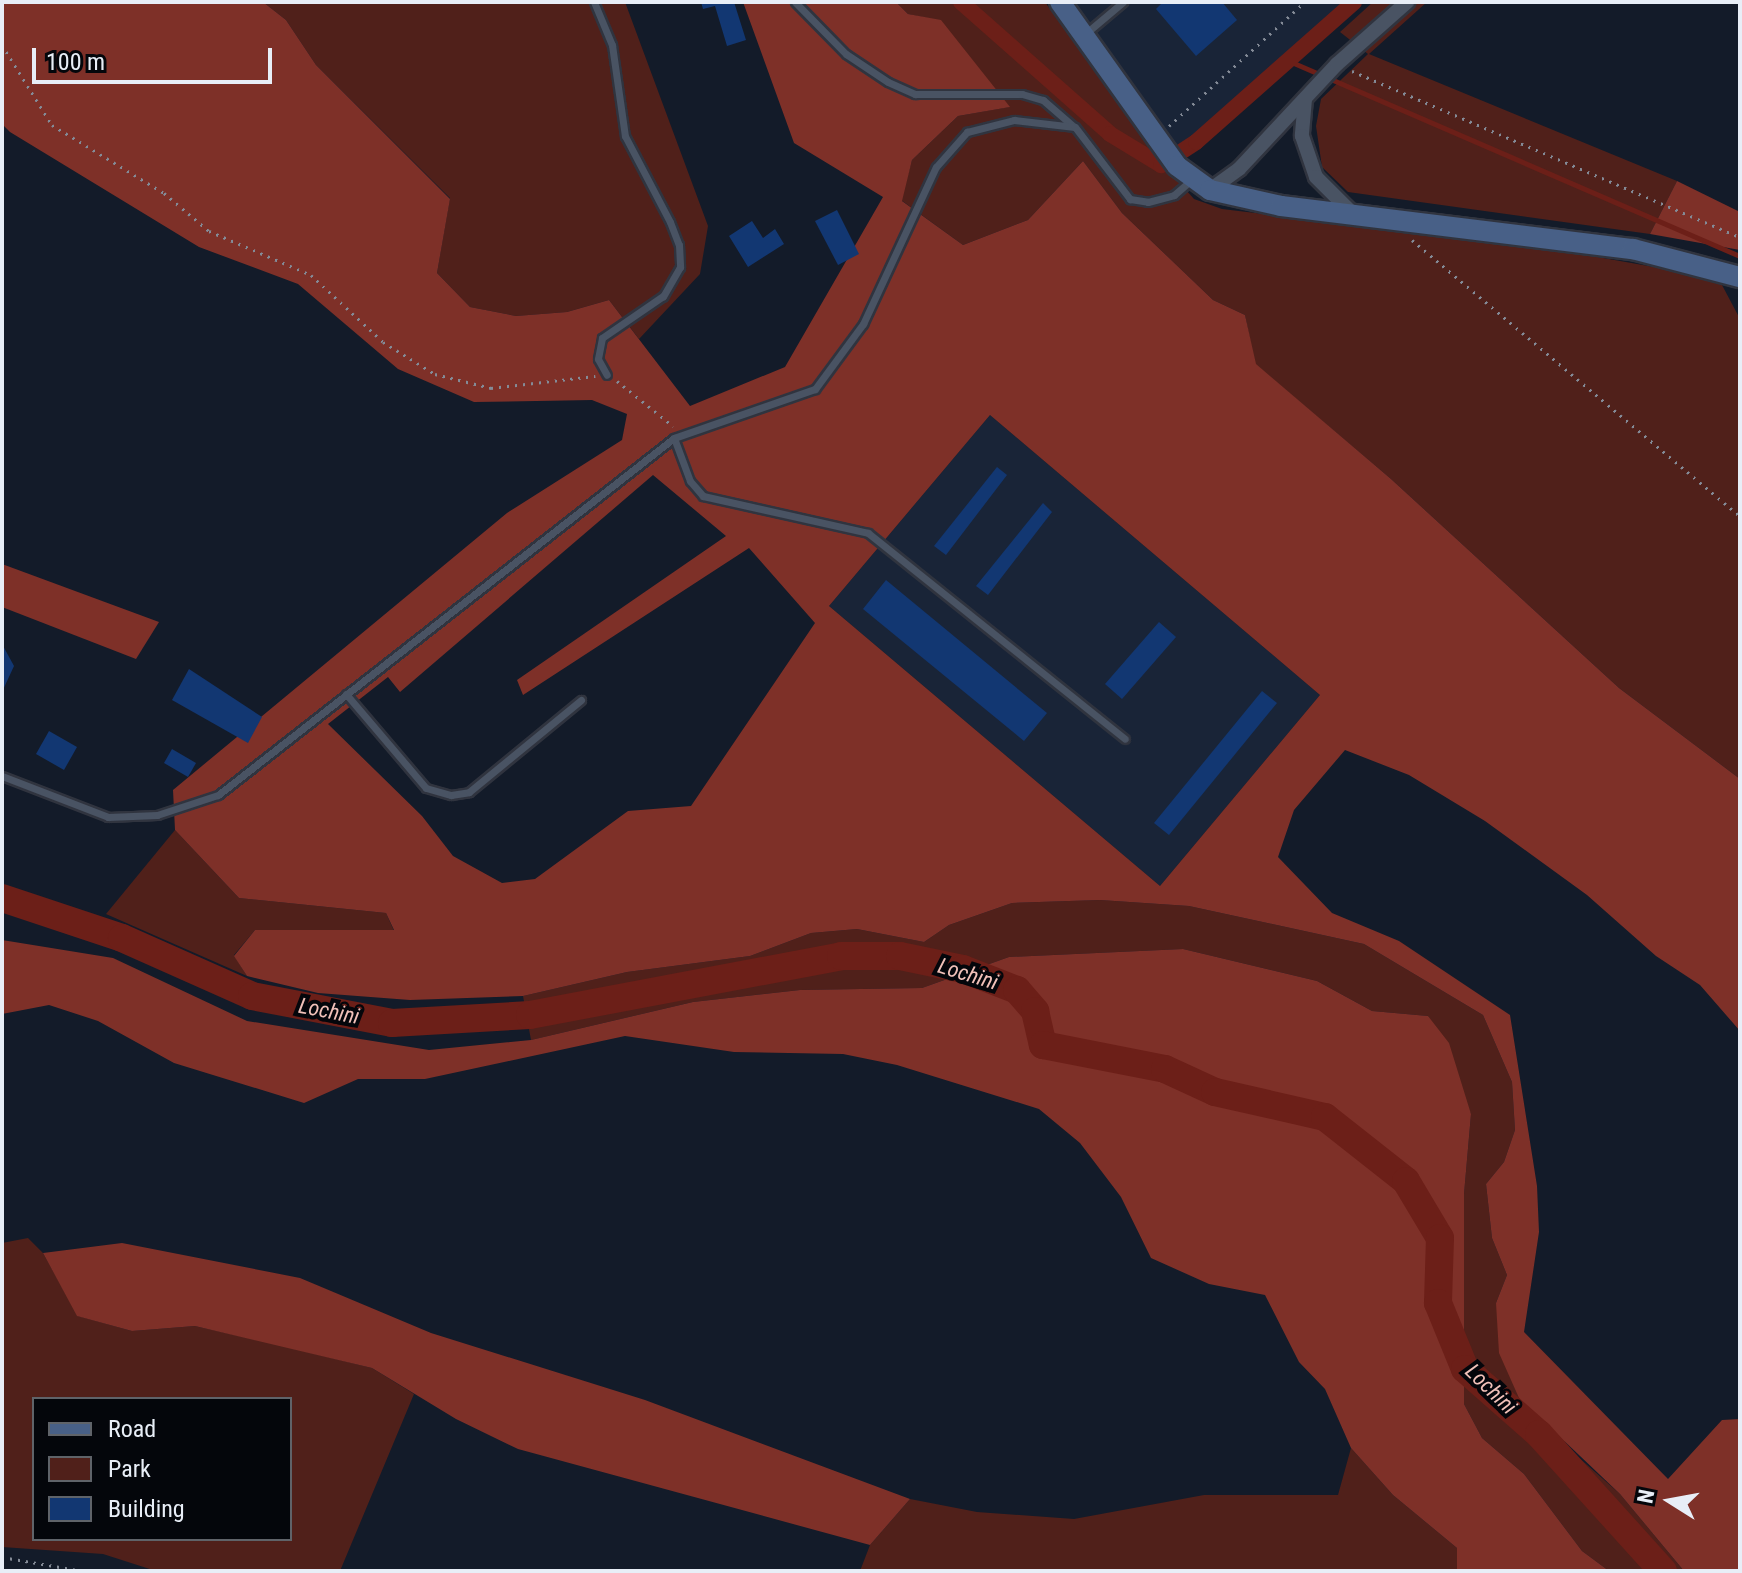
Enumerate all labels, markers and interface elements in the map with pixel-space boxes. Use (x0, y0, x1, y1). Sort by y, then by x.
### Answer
scale bar (36, 32, 276, 82)
text: 100 m (46, 48, 105, 76)
water label: Lochini (935, 952, 1001, 996)
water label: Lochini (296, 992, 362, 1030)
water label: Lochini (1460, 1358, 1522, 1420)
legend (32, 1397, 292, 1541)
text: Road (108, 1415, 156, 1443)
text: Park (108, 1455, 151, 1483)
north arrow (1630, 1461, 1710, 1541)
text: N (1632, 1487, 1660, 1505)
text: Building (108, 1495, 185, 1523)

